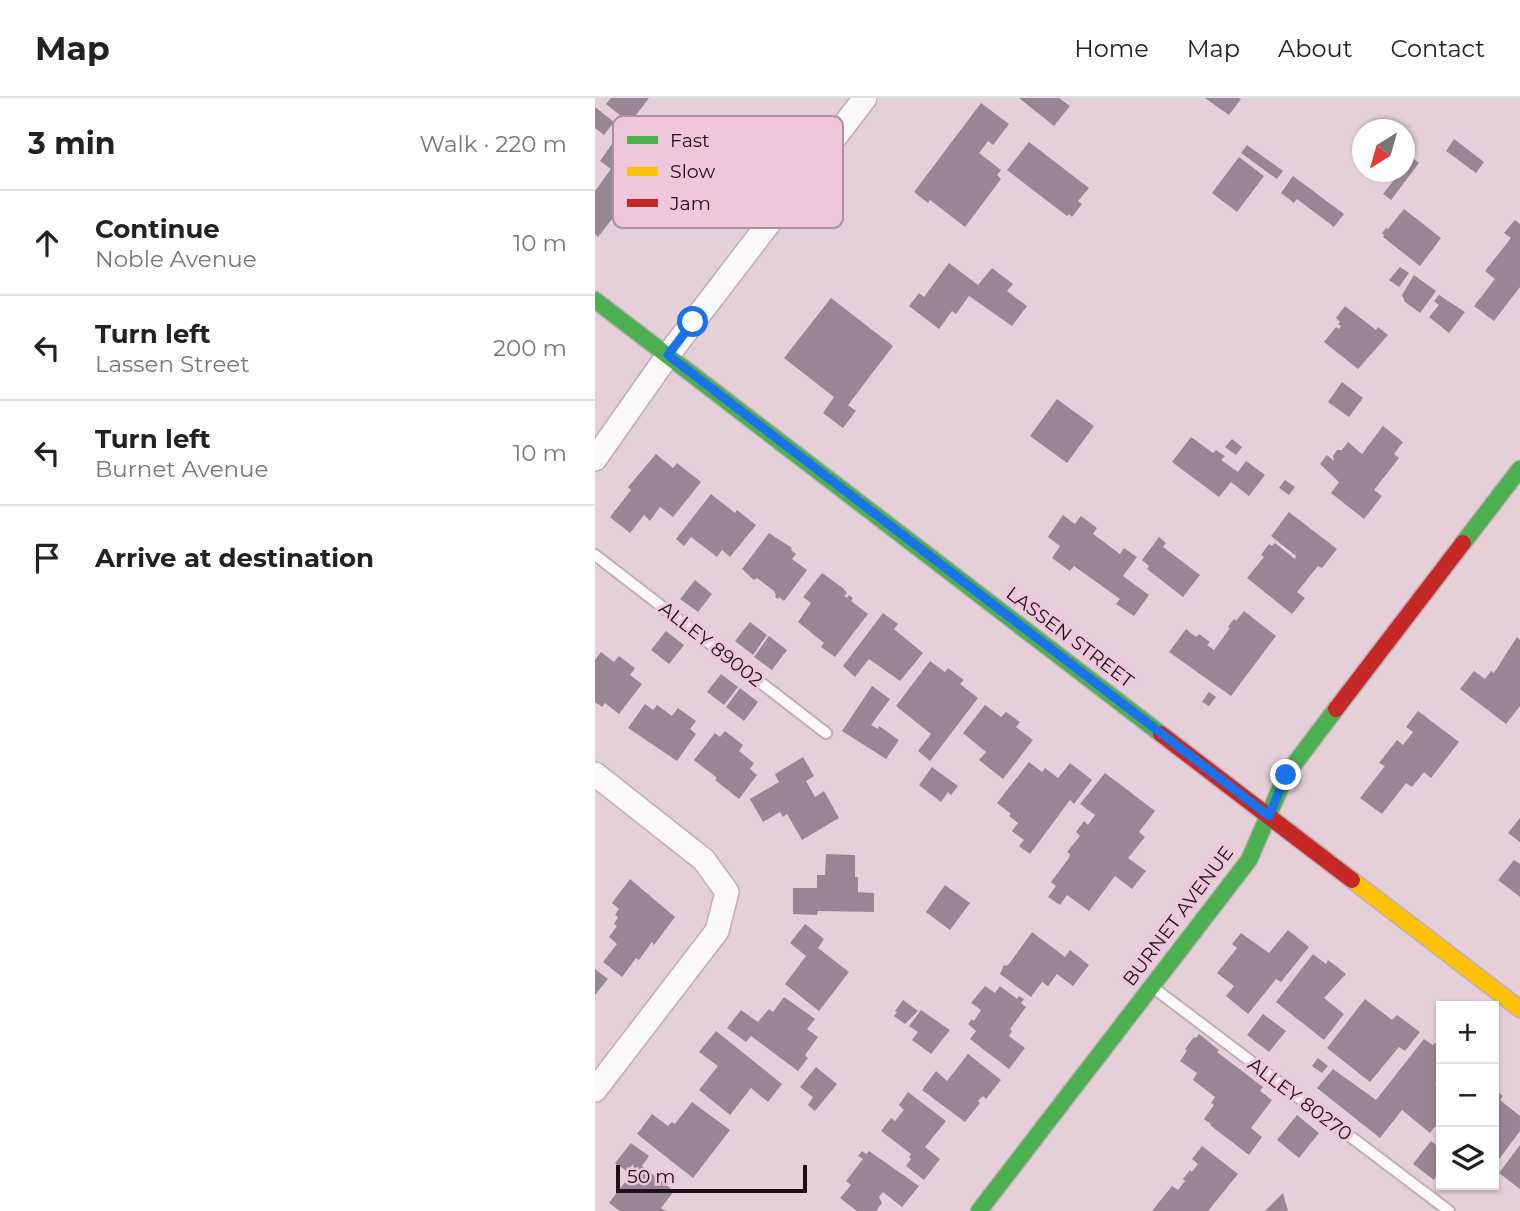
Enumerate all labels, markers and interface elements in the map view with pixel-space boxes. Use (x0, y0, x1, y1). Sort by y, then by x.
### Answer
text: Map (35, 28, 110, 68)
text: Home (1074, 34, 1149, 63)
text: Map (1187, 34, 1240, 63)
text: About (1278, 34, 1352, 63)
text: Contact (1390, 34, 1485, 63)
legend (613, 116, 843, 228)
north arrow (1352, 119, 1415, 182)
text: 3 min (28, 125, 115, 162)
text: Fast (670, 129, 710, 152)
text: Walk · 220 m (420, 130, 567, 158)
text: Slow (670, 160, 715, 183)
text: Jam (669, 192, 711, 215)
text: Continue (95, 213, 220, 245)
icon: ahead (28, 224, 66, 262)
text: 10 m (513, 229, 567, 257)
text: Noble Avenue (95, 245, 257, 273)
route start (677, 306, 708, 337)
text: Turn left (95, 318, 211, 350)
icon: left (28, 329, 66, 367)
text: 200 m (493, 334, 567, 362)
text: Lassen Street (95, 350, 250, 378)
text: Turn left (95, 423, 211, 455)
icon: left (28, 434, 66, 472)
text: 10 m (513, 439, 567, 467)
text: Burnet Avenue (95, 455, 268, 483)
icon: arrive (28, 539, 66, 577)
text: Arrive at destination (95, 542, 374, 574)
street label: LASSEN STREET (1002, 582, 1138, 693)
street label: ALLEY 89002 (655, 596, 768, 692)
route end (1270, 759, 1301, 790)
street label: BURNET AVENUE (1118, 842, 1238, 990)
map controls (1436, 1001, 1499, 1190)
button: + (1436, 1001, 1499, 1064)
street label: ALLEY 80270 (1243, 1052, 1357, 1146)
button: − (1436, 1064, 1499, 1127)
button: layers (1436, 1127, 1499, 1190)
scale bar (616, 1162, 807, 1194)
text: 50 m (627, 1165, 675, 1188)

